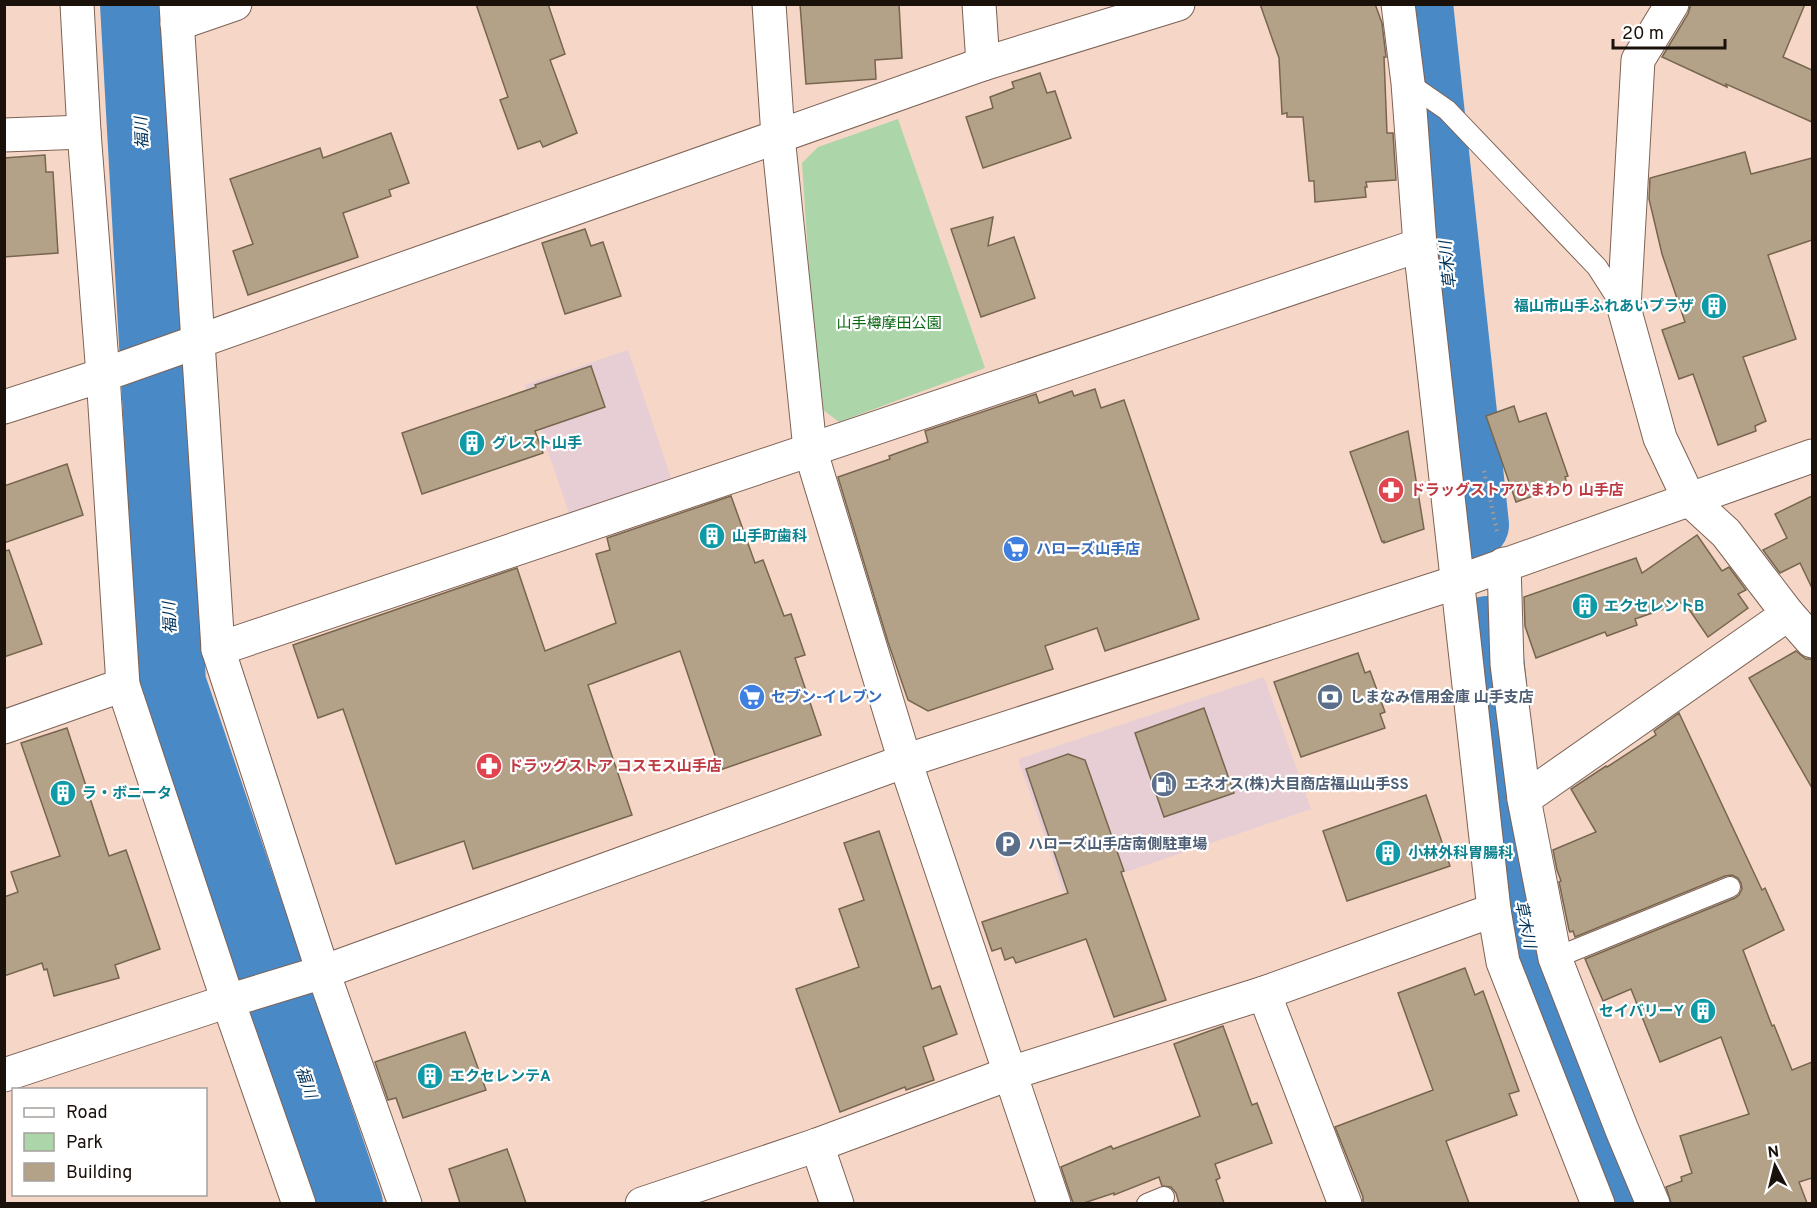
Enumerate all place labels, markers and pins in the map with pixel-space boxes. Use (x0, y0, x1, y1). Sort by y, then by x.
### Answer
building icon: 福山市山手ふれあいプラザ (1699, 291, 1729, 321)
place label: 福山市山手ふれあいプラザ (1513, 298, 1694, 317)
building icon: グレスト山手 (457, 428, 487, 458)
place label: グレスト山手 (492, 435, 582, 454)
pharmacy icon: ドラッグストアひまわり 山手店 (1376, 475, 1406, 505)
place label: ドラッグストアひまわり 山手店 (1410, 482, 1624, 501)
building icon: 山手町歯科 (697, 521, 727, 551)
place label: 山手町歯科 (732, 528, 807, 547)
supermarket icon: ハローズ山手店 (1001, 534, 1031, 564)
place label: ハローズ山手店 (1036, 540, 1140, 560)
building icon: エクセレントB (1570, 591, 1600, 621)
place label: エクセレントB (1604, 598, 1704, 617)
supermarket icon: セブン-イレブン (737, 682, 767, 712)
bank icon: しまなみ信用金庫 山手支店 (1315, 682, 1345, 712)
place label: セブン-イレブン (771, 688, 882, 708)
place label: しまなみ信用金庫 山手支店 (1350, 689, 1534, 708)
pharmacy icon: ドラッグストア コスモス山手店 (474, 751, 504, 781)
place label: ドラッグストア コスモス山手店 (508, 758, 722, 777)
fuel station icon: エネオス(株)大目商店福山山手SS (1149, 769, 1179, 799)
place label: エネオス(株)大目商店福山山手SS (1184, 776, 1409, 795)
building icon: ラ・ボニータ (48, 778, 78, 808)
place label: ラ・ボニータ (82, 785, 172, 804)
parking icon: ハローズ山手店南側駐車場 (993, 829, 1023, 859)
place label: ハローズ山手店南側駐車場 (1028, 835, 1207, 855)
building icon: 小林外科胃腸科 (1373, 838, 1403, 868)
place label: 小林外科胃腸科 (1408, 844, 1513, 864)
building icon: セイバリーY (1688, 996, 1718, 1026)
place label: セイバリーY (1599, 1003, 1684, 1022)
building icon: エクセレンテA (415, 1061, 445, 1091)
place label: エクセレンテA (450, 1068, 551, 1087)

